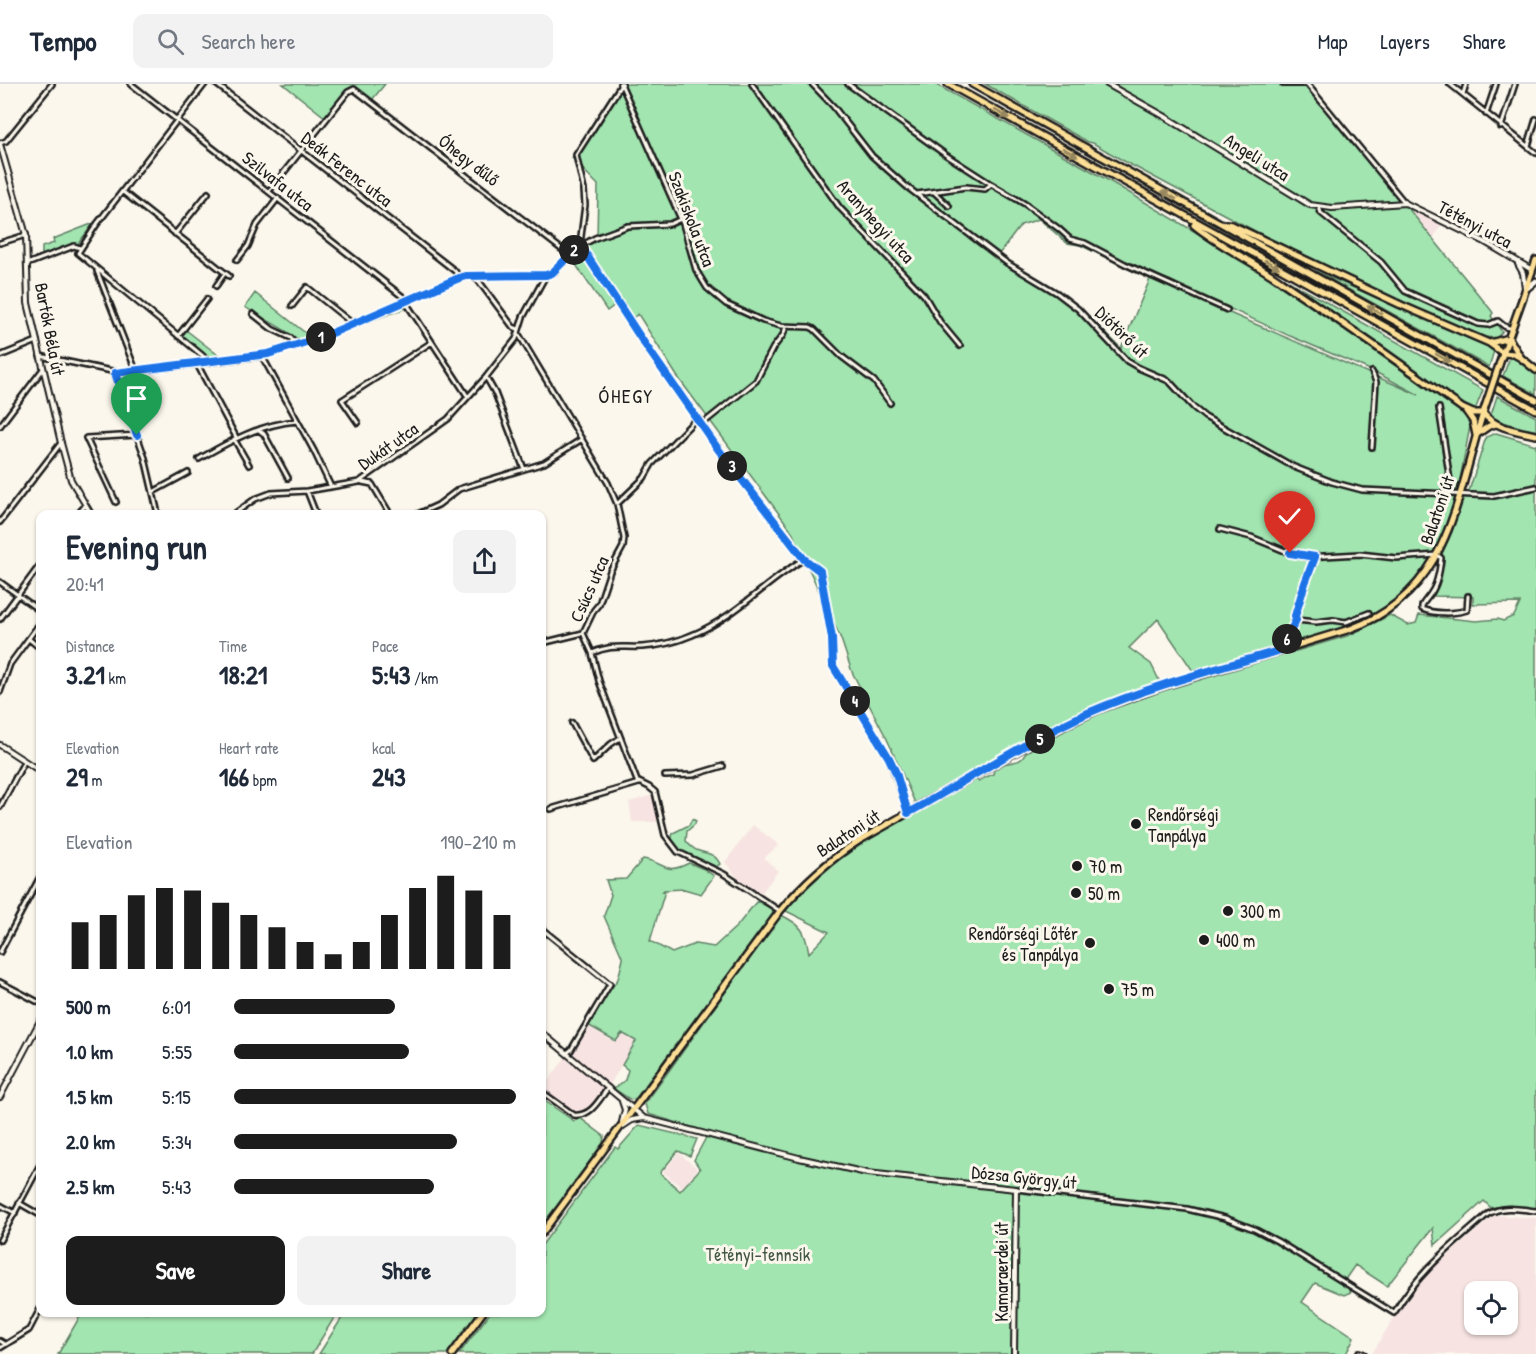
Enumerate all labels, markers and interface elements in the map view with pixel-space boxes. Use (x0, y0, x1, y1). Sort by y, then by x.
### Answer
search box (133, 14, 553, 68)
text: Tempo (30, 22, 97, 60)
icon: search (154, 25, 187, 58)
text: Search here (202, 26, 296, 56)
text: Map (1318, 27, 1347, 56)
text: Layers (1380, 27, 1430, 56)
text: Share (1463, 27, 1506, 56)
one-way arrow (994, 109, 1011, 119)
street label: Deák Ferenc utca (296, 126, 398, 212)
street label: Angeli utca (1220, 127, 1294, 187)
street label: Óhegy dűlő (433, 128, 505, 192)
street label: Szilvafa utca (237, 145, 319, 217)
one-way arrow (1062, 147, 1079, 157)
street label: Szakiskola utca (662, 168, 722, 270)
street label: Aranyhegyi utca (832, 174, 920, 268)
one-way arrow (1160, 190, 1177, 200)
street label: Tétényi utca (1434, 194, 1516, 254)
pin: 2 (559, 235, 589, 265)
text: 2 (570, 239, 578, 261)
one-way arrow (1264, 259, 1281, 269)
street label: Bartók Béla út (29, 281, 71, 378)
street label: Diótörő út (1090, 300, 1155, 364)
one-way arrow (1366, 305, 1383, 315)
pin: 1 (306, 322, 336, 352)
text: 1 (318, 326, 324, 348)
one-way arrow (1435, 353, 1452, 363)
pin (111, 373, 162, 435)
icon: arrive (120, 382, 153, 415)
district label: ÓHEGY (598, 382, 654, 409)
street label: Dukát utca (353, 416, 423, 476)
pin: 3 (717, 451, 747, 481)
text: 3 (728, 455, 736, 477)
street label: Balatoni út (1414, 472, 1461, 548)
pin (1264, 491, 1315, 553)
icon: check (1273, 500, 1306, 533)
text: Evening run (66, 525, 207, 569)
button: share (453, 530, 516, 593)
street label: Csúcs utca (563, 552, 615, 626)
text: 20:41 (66, 570, 104, 597)
pin: 6 (1272, 624, 1302, 654)
text: 6 (1284, 628, 1290, 650)
text: Distance (66, 635, 115, 657)
text: Time (219, 635, 247, 657)
text: Pace (372, 635, 399, 657)
text: 3.21 (66, 657, 105, 692)
text: 18:21 (219, 657, 267, 692)
text: 5:43 (372, 657, 410, 692)
text: km (105, 667, 126, 689)
text: /km (410, 667, 438, 689)
pin: 4 (840, 686, 870, 716)
text: 4 (852, 690, 858, 712)
pin: 5 (1025, 724, 1055, 754)
text: 5 (1037, 728, 1043, 750)
text: Elevation (66, 737, 119, 759)
text: Heart rate (219, 737, 279, 759)
text: kcal (372, 737, 395, 759)
text: 29 (66, 759, 88, 794)
text: 166 (219, 759, 249, 794)
text: 243 (372, 759, 406, 794)
text: m (88, 769, 102, 791)
text: bpm (249, 769, 277, 791)
place label: Rendőrségi Tanpálya (1148, 802, 1219, 848)
street label: Balatoni út (811, 803, 885, 863)
marker: Rendőrségi Tanpálya (1129, 817, 1143, 831)
text: Elevation (66, 828, 132, 855)
text: 190–210 m (440, 828, 516, 855)
place label: 70 m (1089, 854, 1122, 879)
marker: 70 m (1070, 859, 1084, 873)
place label: 50 m (1088, 881, 1120, 906)
marker: 50 m (1069, 886, 1083, 900)
place label: 300 m (1240, 899, 1281, 924)
marker: 300 m (1221, 904, 1235, 918)
place label: Rendőrségi Lőtér és Tanpálya (969, 921, 1078, 967)
place label: 400 m (1216, 928, 1255, 953)
marker: 400 m (1197, 933, 1211, 947)
marker: Rendőrségi Lőtér és Tanpálya (1083, 936, 1097, 950)
place label: 75 m (1121, 977, 1154, 1002)
marker: 75 m (1102, 982, 1116, 996)
text: 500 m (66, 993, 111, 1020)
text: 6:01 (162, 993, 191, 1020)
text: 1.0 km (66, 1038, 113, 1065)
text: 5:55 (162, 1038, 192, 1065)
text: 1.5 km (66, 1083, 113, 1110)
text: 5:15 (162, 1083, 191, 1110)
text: 2.0 km (66, 1128, 115, 1155)
text: 5:34 (162, 1128, 192, 1155)
street label: Dózsa György út (970, 1159, 1078, 1195)
text: 2.5 km (66, 1173, 115, 1200)
text: 5:43 (162, 1173, 192, 1200)
street label: Kamaraerdei út (989, 1221, 1014, 1322)
button: Save (66, 1236, 285, 1305)
button: Share (297, 1236, 516, 1305)
park label: Tétényi-fennsík (706, 1242, 811, 1267)
map controls (1464, 1281, 1518, 1335)
button: locate (1464, 1281, 1518, 1335)

